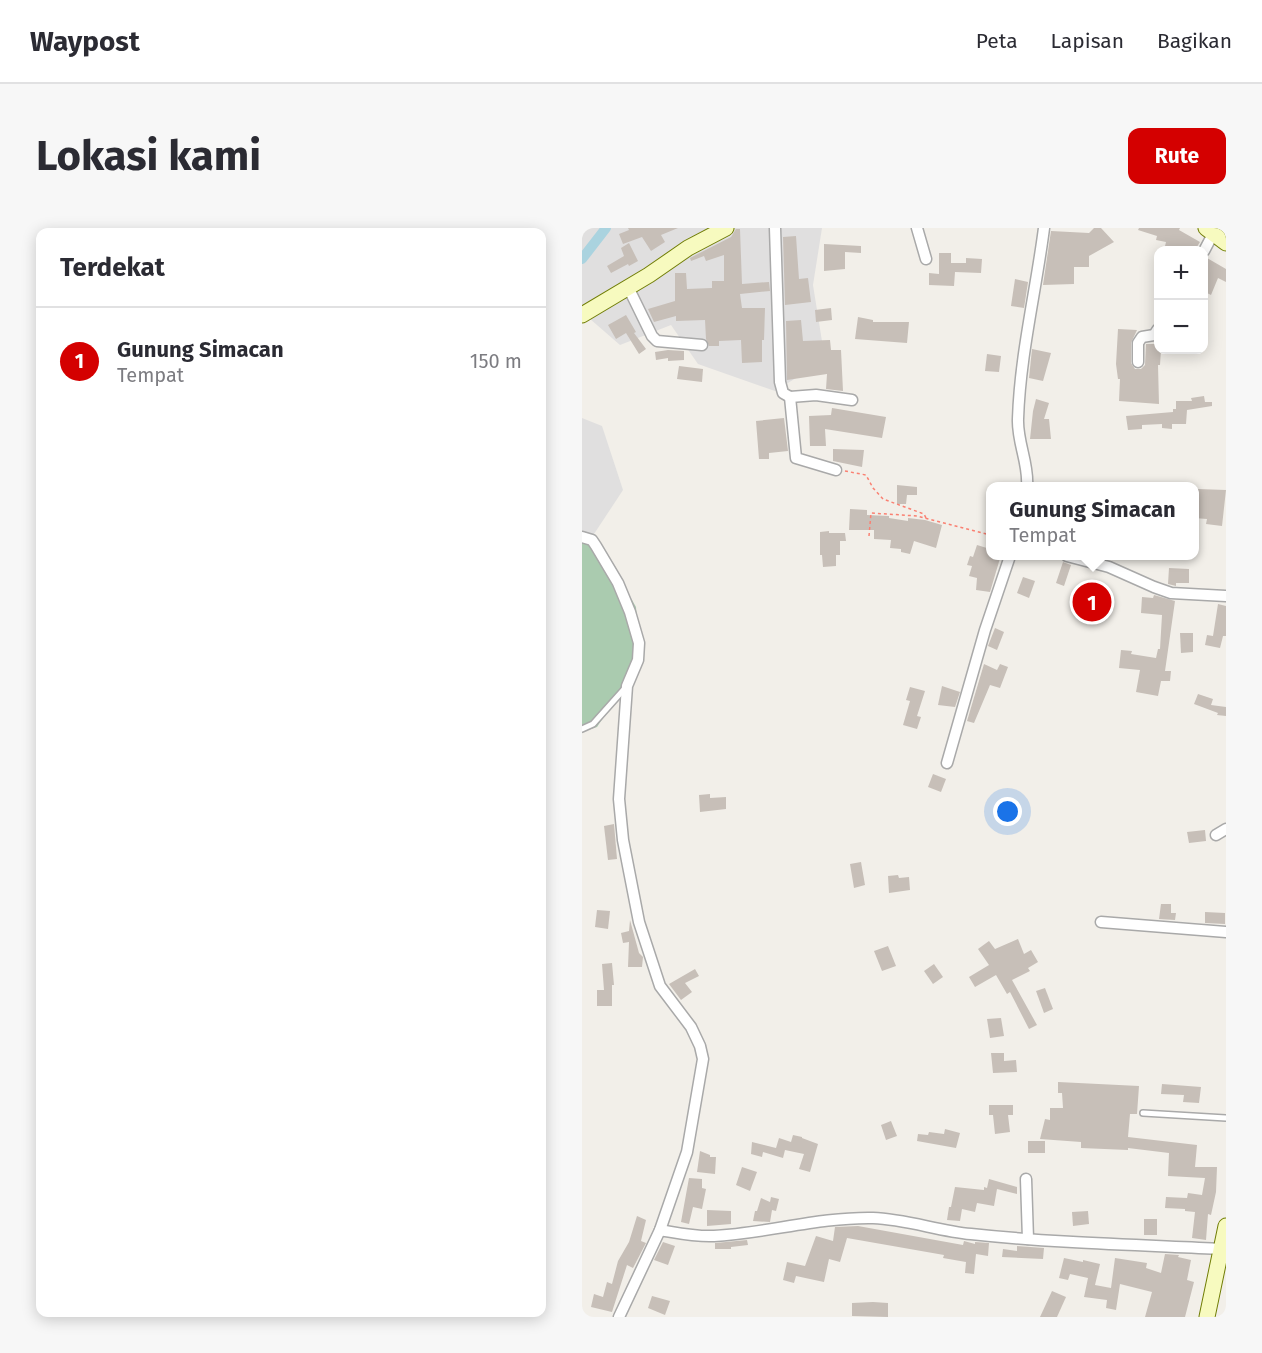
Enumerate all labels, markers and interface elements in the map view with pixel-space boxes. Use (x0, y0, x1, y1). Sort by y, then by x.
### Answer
text: Waypost (30, 25, 140, 58)
text: Peta (976, 28, 1018, 54)
text: Lapisan (1051, 28, 1124, 54)
text: Bagikan (1157, 28, 1232, 54)
button: Rute (1128, 128, 1226, 184)
text: Lokasi kami (36, 131, 261, 181)
map controls (1154, 246, 1208, 354)
button: + (1154, 246, 1208, 300)
text: Terdekat (60, 252, 165, 283)
button: − (1154, 300, 1208, 354)
text: Gunung Simacan (117, 336, 284, 363)
text: 1 (75, 349, 84, 373)
text: 150 m (470, 349, 522, 373)
text: Tempat (117, 363, 184, 387)
popup (986, 482, 1199, 560)
text: Gunung Simacan (1009, 496, 1176, 523)
text: Tempat (1009, 523, 1076, 547)
pin: 1 (1072, 580, 1112, 625)
your location (993, 797, 1022, 826)

